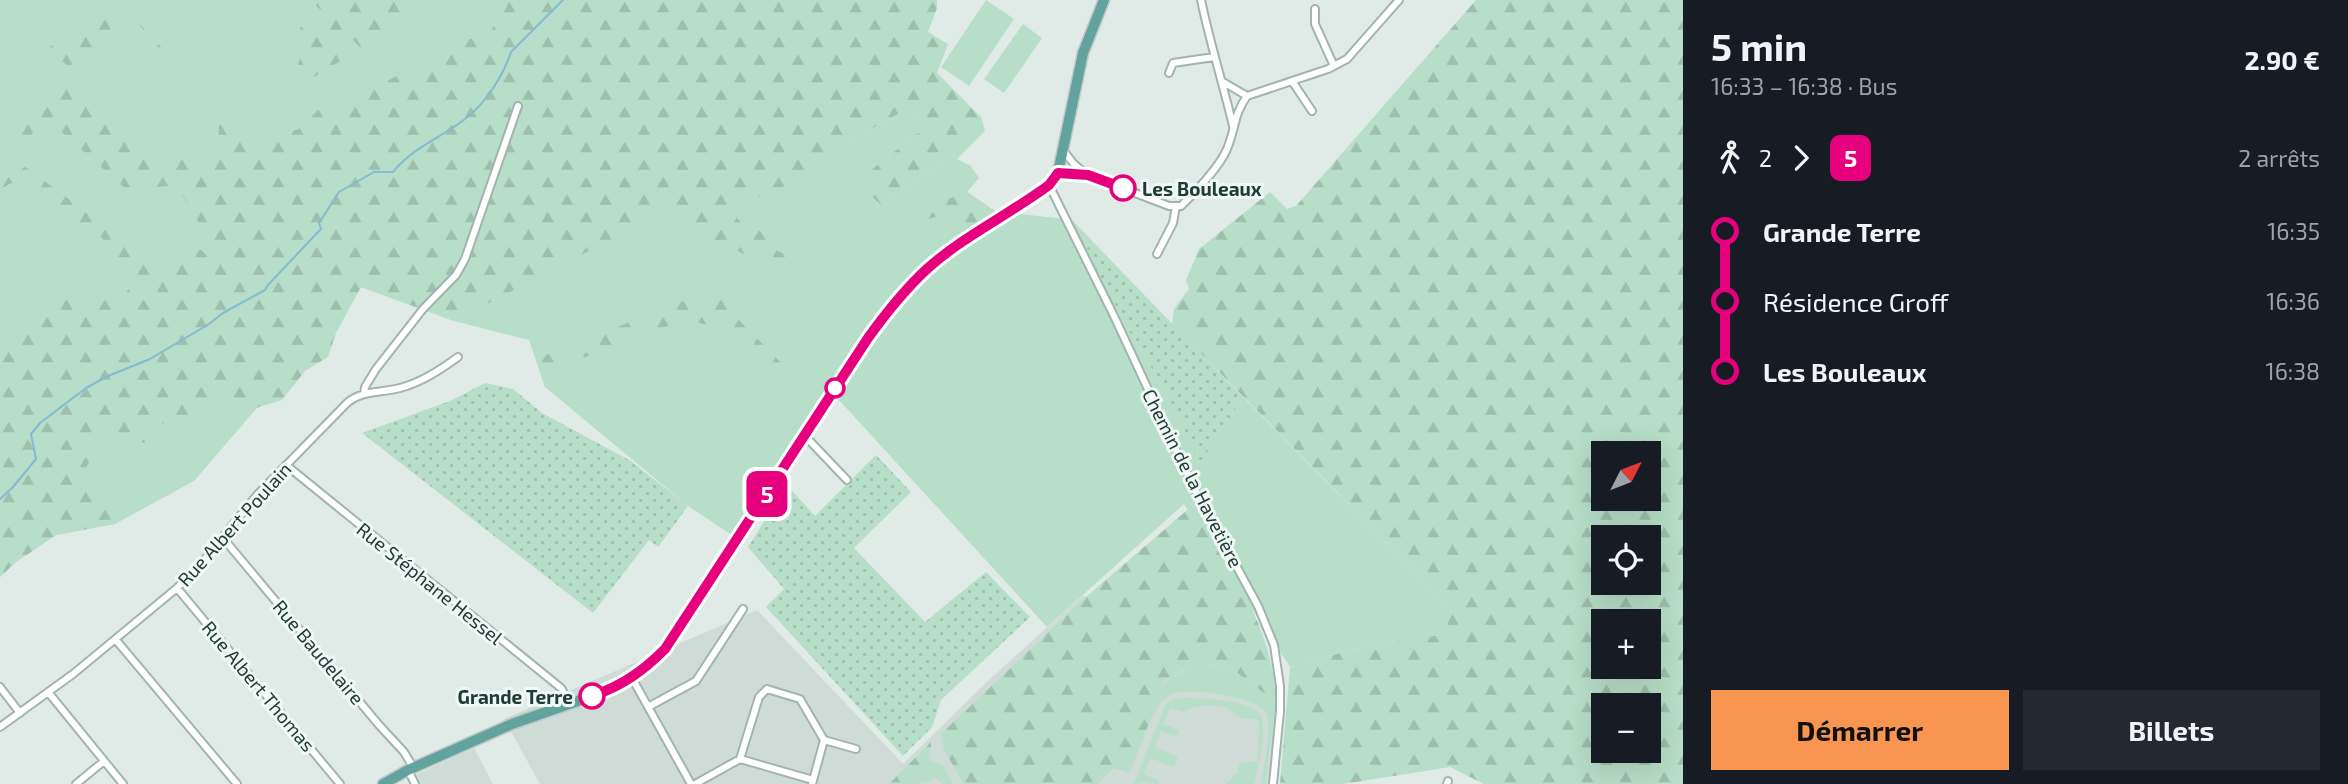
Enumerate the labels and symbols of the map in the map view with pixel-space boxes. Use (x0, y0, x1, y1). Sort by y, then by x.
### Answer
marker: Les Bouleaux (1110, 175, 1136, 201)
place label: Les Bouleaux (1142, 177, 1262, 200)
unlabelled marker (825, 378, 845, 398)
street label: Chemin de la Havetière (1138, 385, 1248, 571)
north arrow (1591, 441, 1661, 511)
street label: Rue Albert Poulain (172, 457, 296, 591)
line badge: 5 (744, 471, 790, 517)
street label: Rue Stéphane Hessel (352, 517, 508, 649)
street label: Rue Baudelaire (269, 595, 369, 709)
street label: Rue Albert Thomas (198, 616, 320, 756)
marker: Grande Terre (579, 683, 605, 709)
place label: Grande Terre (458, 685, 573, 708)

